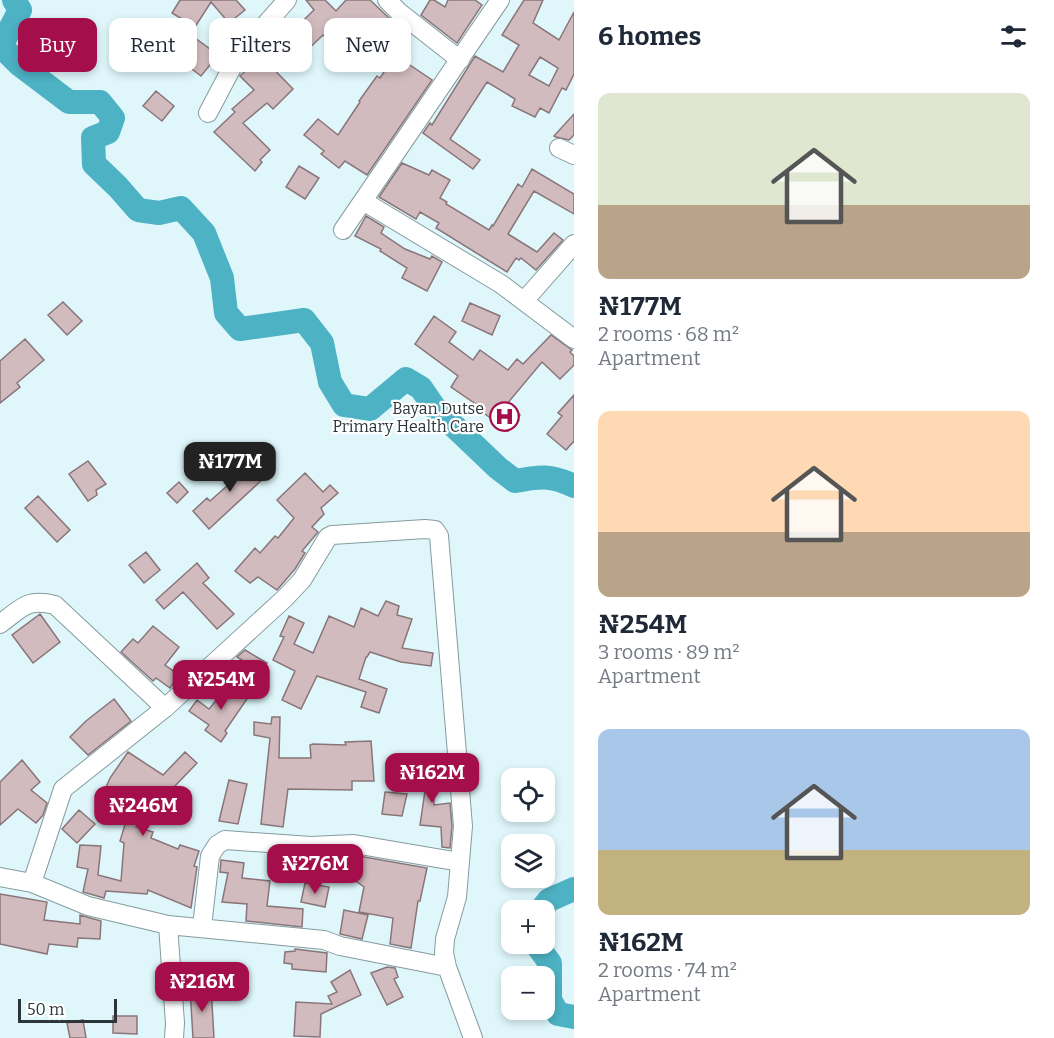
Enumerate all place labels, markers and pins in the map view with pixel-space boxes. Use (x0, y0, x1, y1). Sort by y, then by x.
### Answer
place label: Bayan Dutse Primary Health Care (332, 399, 484, 436)
hospital icon: Bayan Dutse Primary Health Care (489, 401, 521, 433)
pin: ₦177M (188, 442, 272, 493)
pin: ₦254M (179, 660, 263, 711)
pin: ₦162M (390, 753, 474, 804)
pin: ₦246M (101, 786, 185, 837)
pin: ₦276M (273, 844, 357, 895)
pin: ₦216M (160, 962, 244, 1013)

